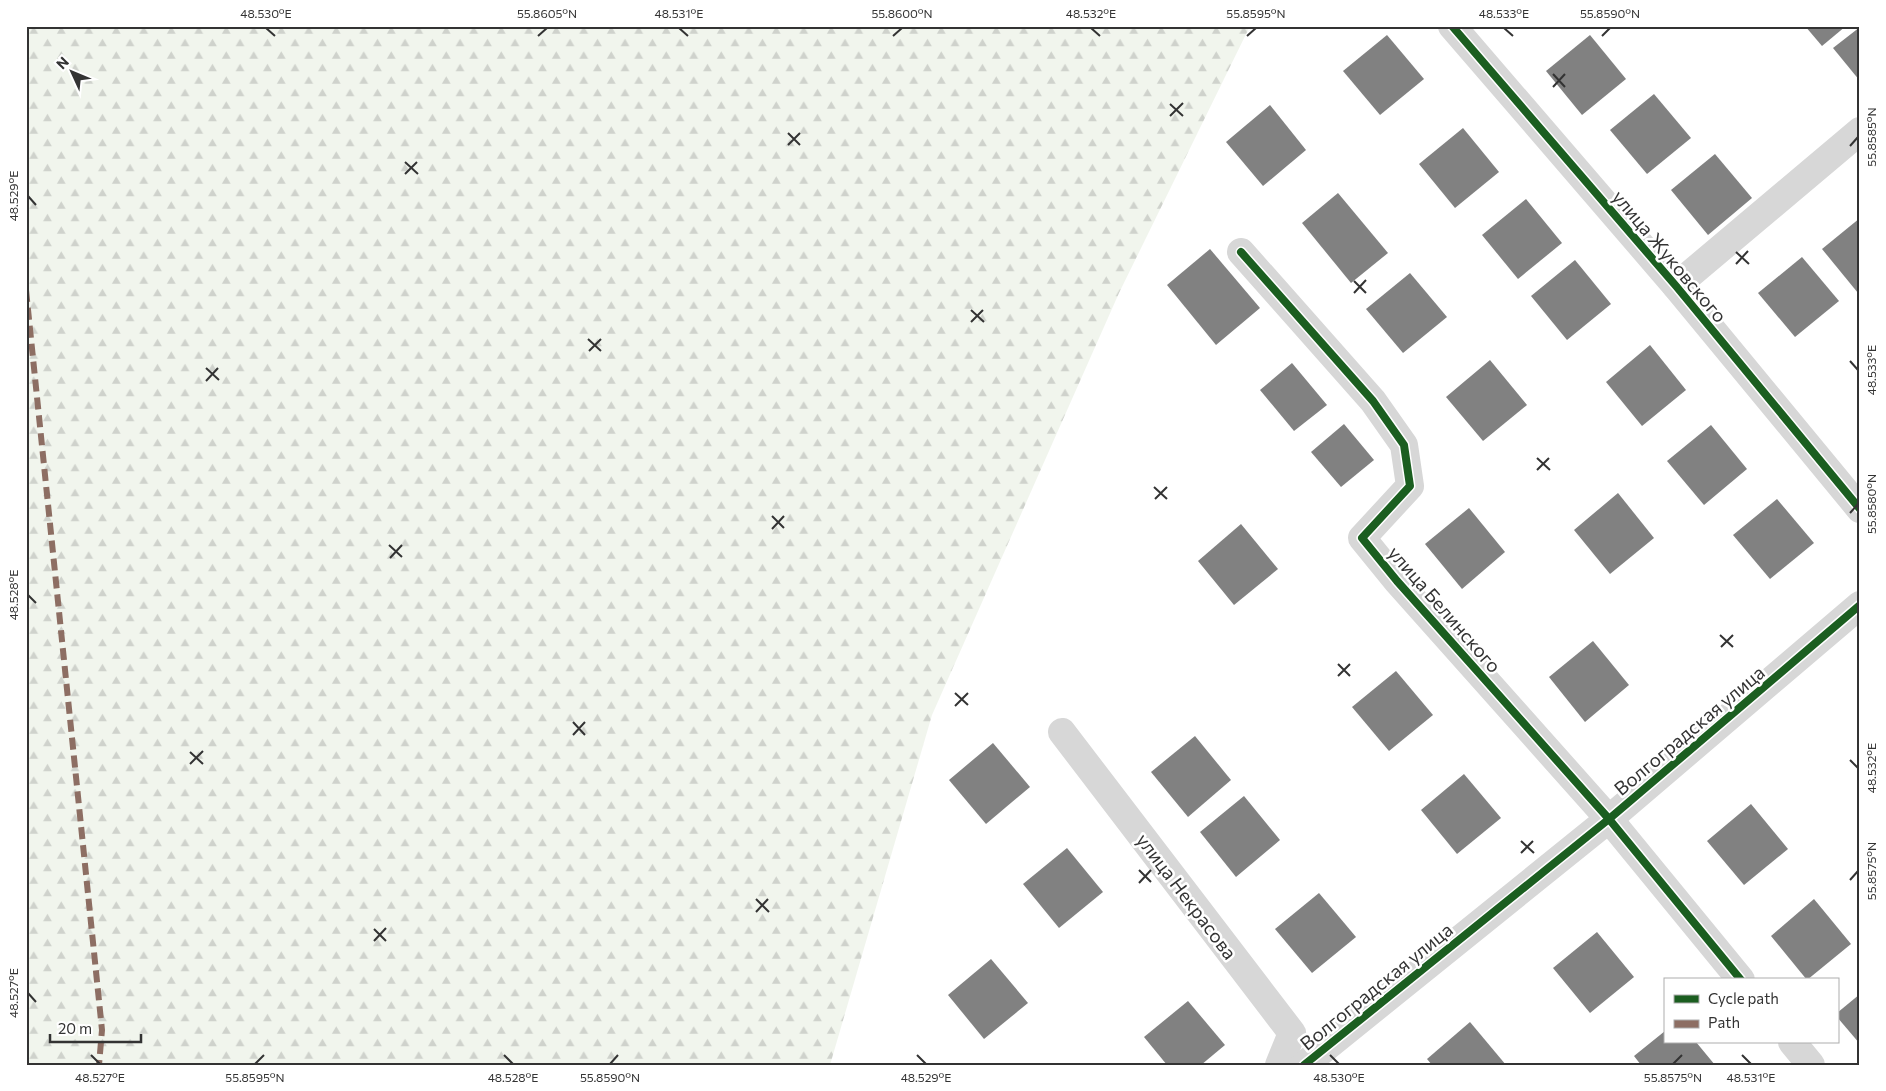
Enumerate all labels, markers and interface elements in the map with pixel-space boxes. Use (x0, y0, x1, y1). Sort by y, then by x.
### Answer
text: 48.530°E (240, 6, 292, 20)
text: 55.8605°N (517, 6, 577, 20)
text: 48.531°E (655, 6, 703, 20)
text: 55.8600°N (871, 6, 933, 20)
text: 48.532°E (1066, 6, 1116, 20)
text: 55.8595°N (1226, 6, 1286, 20)
text: 48.533°E (1479, 6, 1529, 20)
text: 55.8590°N (1580, 6, 1640, 20)
north arrow (48, 48, 98, 98)
text: N (53, 53, 72, 72)
text: 55.8585°N (1864, 107, 1878, 167)
text: 48.529°E (6, 171, 20, 221)
street label: улица Жуковского (1608, 185, 1732, 327)
text: 48.533°E (1864, 345, 1878, 395)
text: 55.8580°N (1864, 474, 1878, 534)
street label: улица Белинского (1384, 541, 1506, 677)
text: 48.528°E (6, 570, 20, 620)
street label: Волгоградская улица (1609, 660, 1769, 800)
text: 48.532°E (1864, 743, 1878, 793)
street label: улица Некрасова (1132, 829, 1242, 963)
text: 55.8575°N (1864, 842, 1878, 900)
street label: Волгоградская улица (1295, 917, 1457, 1055)
text: 48.527°E (6, 968, 20, 1018)
legend (1664, 978, 1838, 1044)
text: Cycle path (1708, 989, 1779, 1007)
scale bar (50, 1011, 141, 1043)
text: Path (1708, 1013, 1740, 1031)
text: 20 m (58, 1019, 92, 1037)
text: 48.527°E (75, 1070, 125, 1084)
text: 55.8595°N (225, 1070, 285, 1084)
text: 48.528°E (488, 1070, 538, 1084)
text: 55.8590°N (580, 1070, 640, 1084)
text: 48.529°E (901, 1070, 951, 1084)
text: 48.530°E (1313, 1070, 1365, 1084)
text: 55.8575°N (1644, 1070, 1702, 1084)
text: 48.531°E (1727, 1070, 1775, 1084)

